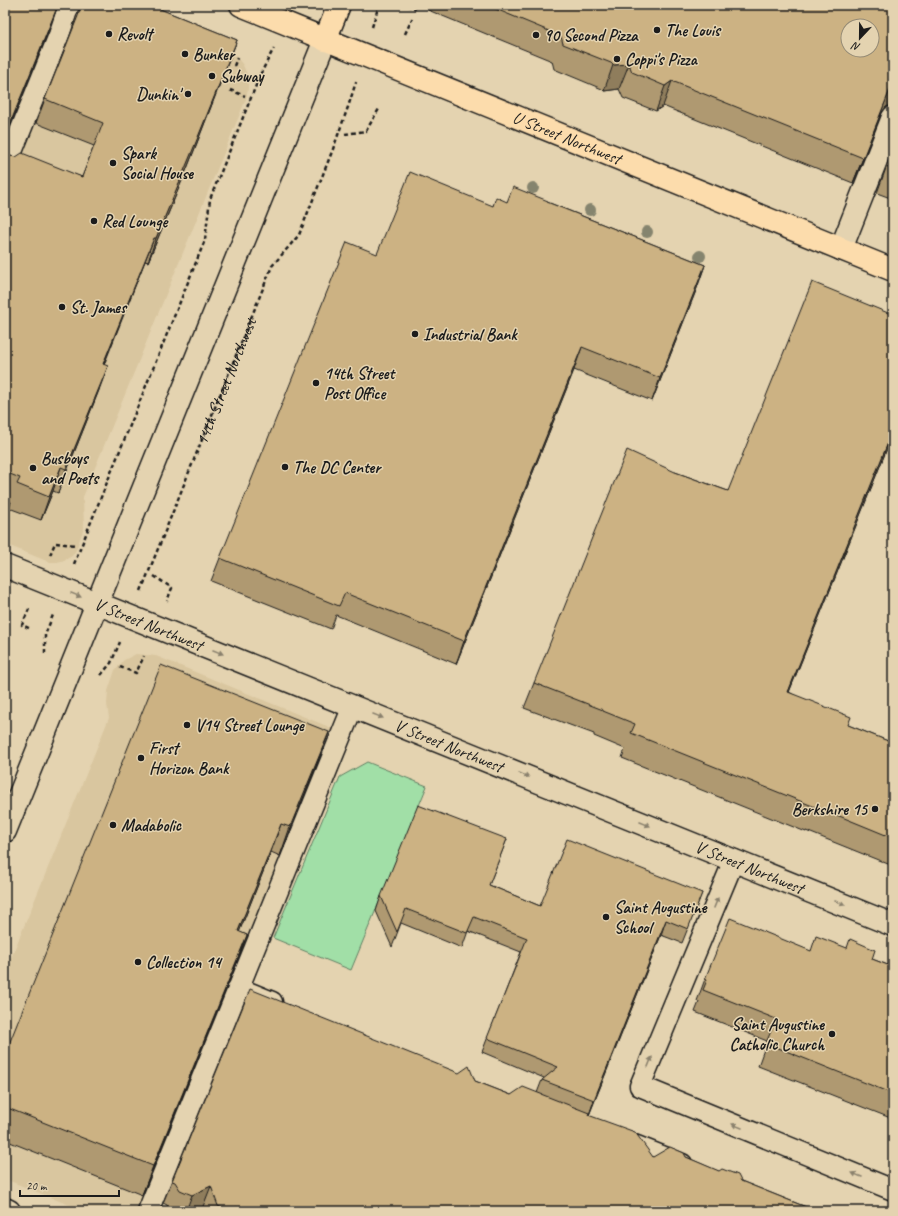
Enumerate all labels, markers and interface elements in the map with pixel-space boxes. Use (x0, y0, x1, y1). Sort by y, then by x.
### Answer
north arrow (840, 18, 880, 58)
place label: The Louis (665, 20, 722, 41)
place label: Revolt (117, 24, 155, 45)
place label: 90 Second Pizza (544, 25, 639, 46)
marker: The Louis (652, 25, 662, 35)
marker: Revolt (104, 29, 114, 39)
marker: 90 Second Pizza (531, 30, 541, 40)
text: N (848, 39, 862, 55)
place label: Bunker (193, 44, 236, 65)
marker: Bunker (180, 49, 190, 59)
place label: Coppi's Pizza (625, 49, 699, 70)
marker: Coppi's Pizza (612, 54, 622, 64)
place label: Subway (220, 66, 266, 87)
marker: Subway (207, 71, 217, 81)
place label: Dunkin' (136, 84, 184, 105)
marker: Dunkin' (183, 89, 193, 99)
street label: U Street Northwest (510, 107, 626, 170)
place label: Spark Social House (121, 143, 194, 184)
marker: Spark Social House (108, 158, 118, 168)
place label: Red Lounge (102, 211, 169, 232)
marker: Red Lounge (89, 216, 99, 226)
place label: St. James (70, 297, 128, 318)
marker: St. James (57, 302, 67, 312)
street label: 14th Street Northwest (191, 313, 262, 448)
place label: Industrial Bank (423, 324, 518, 345)
marker: Industrial Bank (410, 329, 420, 339)
place label: 14th Street Post Office (324, 363, 396, 404)
marker: 14th Street Post Office (311, 378, 321, 388)
place label: Busboys and Poets (41, 448, 100, 489)
place label: The DC Center (293, 457, 382, 478)
marker: The DC Center (280, 462, 290, 472)
marker: Busboys and Poets (28, 463, 38, 473)
one-way arrow (70, 592, 81, 598)
street label: V Street Northwest (91, 593, 208, 657)
one-way arrow (213, 650, 225, 656)
one-way arrow (372, 714, 384, 720)
place label: V14 Street Lounge (195, 715, 305, 736)
street label: V Street Northwest (392, 715, 508, 778)
marker: V14 Street Lounge (182, 720, 192, 730)
place label: First Horizon Bank (149, 738, 230, 779)
marker: First Horizon Bank (136, 753, 146, 763)
one-way arrow (519, 773, 531, 779)
place label: Berkshire 15 (792, 799, 869, 820)
marker: Berkshire 15 (870, 804, 880, 814)
place label: Madabolic (121, 815, 182, 836)
marker: Madabolic (108, 820, 118, 830)
one-way arrow (639, 821, 651, 827)
street label: V Street Northwest (692, 836, 809, 900)
place label: Saint Augustine School (614, 897, 708, 938)
one-way arrow (714, 897, 720, 909)
one-way arrow (835, 901, 847, 907)
marker: Saint Augustine School (601, 912, 611, 922)
place label: Collection 14 (146, 952, 223, 973)
marker: Collection 14 (133, 957, 143, 967)
place label: Saint Augustine Catholic Church (730, 1014, 825, 1055)
marker: Saint Augustine Catholic Church (827, 1029, 837, 1039)
one-way arrow (648, 1056, 654, 1068)
one-way arrow (730, 1122, 742, 1128)
scale bar (20, 1172, 119, 1198)
one-way arrow (851, 1172, 862, 1178)
text: 20 m (26, 1178, 48, 1194)

